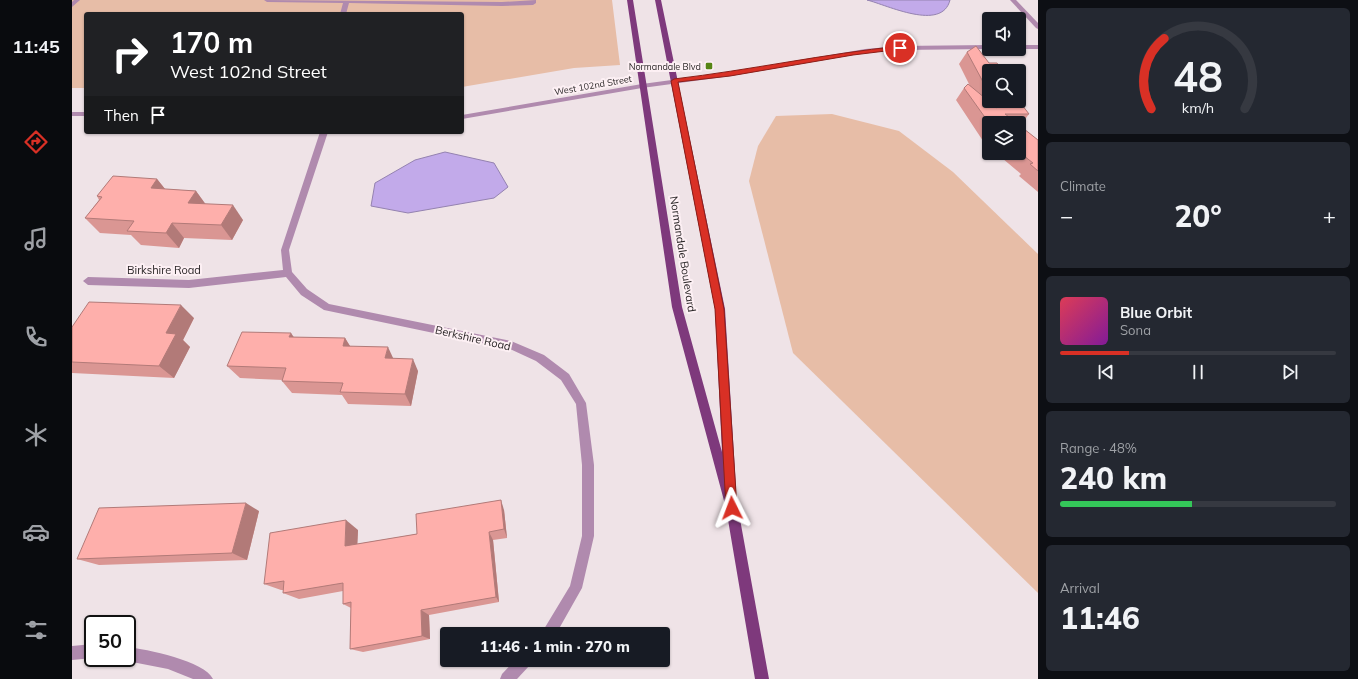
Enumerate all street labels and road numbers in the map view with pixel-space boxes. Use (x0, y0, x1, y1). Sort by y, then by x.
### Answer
street label: West 102nd Street (553, 73, 633, 97)
street label: Normandale Boulevard (667, 195, 699, 313)
street label: Birkshire Road (127, 263, 201, 277)
street label: Berkshire Road (434, 322, 512, 354)

